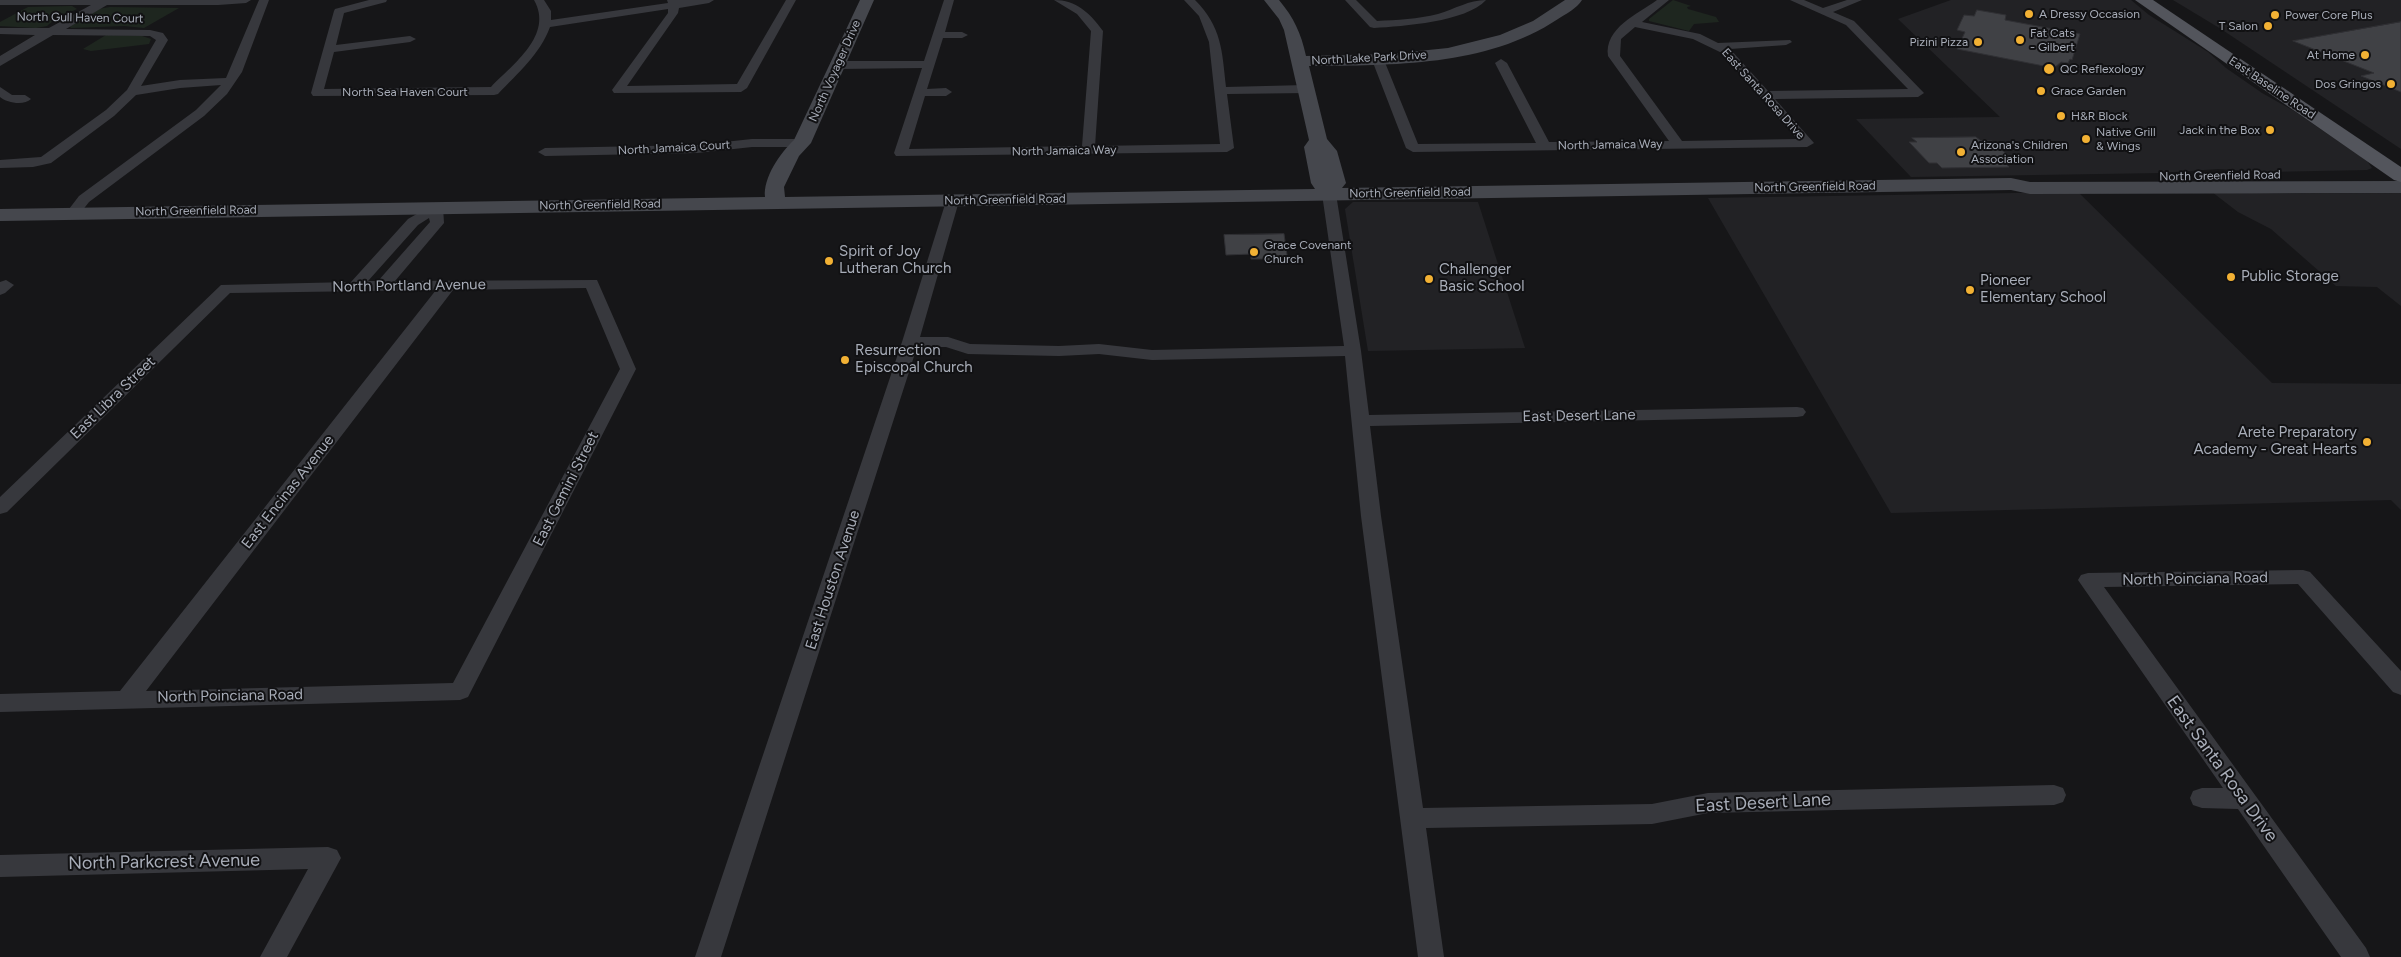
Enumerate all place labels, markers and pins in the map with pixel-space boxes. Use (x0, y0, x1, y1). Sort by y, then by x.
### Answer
place label: A Dressy Occasion (2039, 7, 2140, 21)
marker: A Dressy Occasion (2023, 8, 2035, 20)
place label: Power Core Plus (2285, 8, 2373, 22)
marker: Power Core Plus (2269, 9, 2281, 21)
place label: T Salon (2219, 19, 2258, 33)
marker: T Salon (2262, 20, 2274, 32)
place label: Fat Cats - Gilbert (2030, 26, 2075, 54)
marker: Fat Cats - Gilbert (2014, 34, 2026, 46)
place label: Pizini Pizza (1910, 35, 1968, 49)
marker: Pizini Pizza (1972, 36, 1984, 48)
place label: At Home (2307, 48, 2355, 62)
marker: At Home (2359, 49, 2371, 61)
marker: QC Reflexology (2042, 62, 2056, 76)
place label: QC Reflexology (2060, 62, 2144, 76)
place label: Dos Gringos (2315, 77, 2381, 91)
marker: Dos Gringos (2385, 78, 2397, 90)
place label: Grace Garden (2051, 84, 2126, 98)
marker: Grace Garden (2035, 85, 2047, 97)
place label: H&R Block (2071, 109, 2127, 123)
marker: H&R Block (2055, 110, 2067, 122)
place label: Jack in the Box (2179, 123, 2260, 137)
marker: Jack in the Box (2264, 124, 2276, 136)
place label: Native Grill & Wings (2096, 125, 2156, 153)
marker: Native Grill & Wings (2080, 133, 2092, 145)
place label: Arizona's Children Association (1971, 138, 2068, 166)
marker: Arizona's Children Association (1955, 146, 1967, 158)
place label: Grace Covenant Church (1264, 238, 1351, 266)
place label: Spirit of Joy Lutheran Church (839, 243, 951, 278)
marker: Grace Covenant Church (1248, 246, 1260, 258)
marker: Spirit of Joy Lutheran Church (823, 255, 835, 267)
place label: Challenger Basic School (1439, 261, 1524, 296)
place label: Public Storage (2241, 268, 2339, 286)
marker: Public Storage (2225, 271, 2237, 283)
place label: Pioneer Elementary School (1980, 272, 2106, 307)
marker: Challenger Basic School (1423, 273, 1435, 285)
marker: Pioneer Elementary School (1964, 284, 1976, 296)
place label: Resurrection Episcopal Church (855, 342, 973, 377)
marker: Resurrection Episcopal Church (839, 354, 851, 366)
place label: Arete Preparatory Academy - Great Hearts (2193, 424, 2357, 459)
marker: Arete Preparatory Academy - Great Hearts (2361, 436, 2373, 448)

